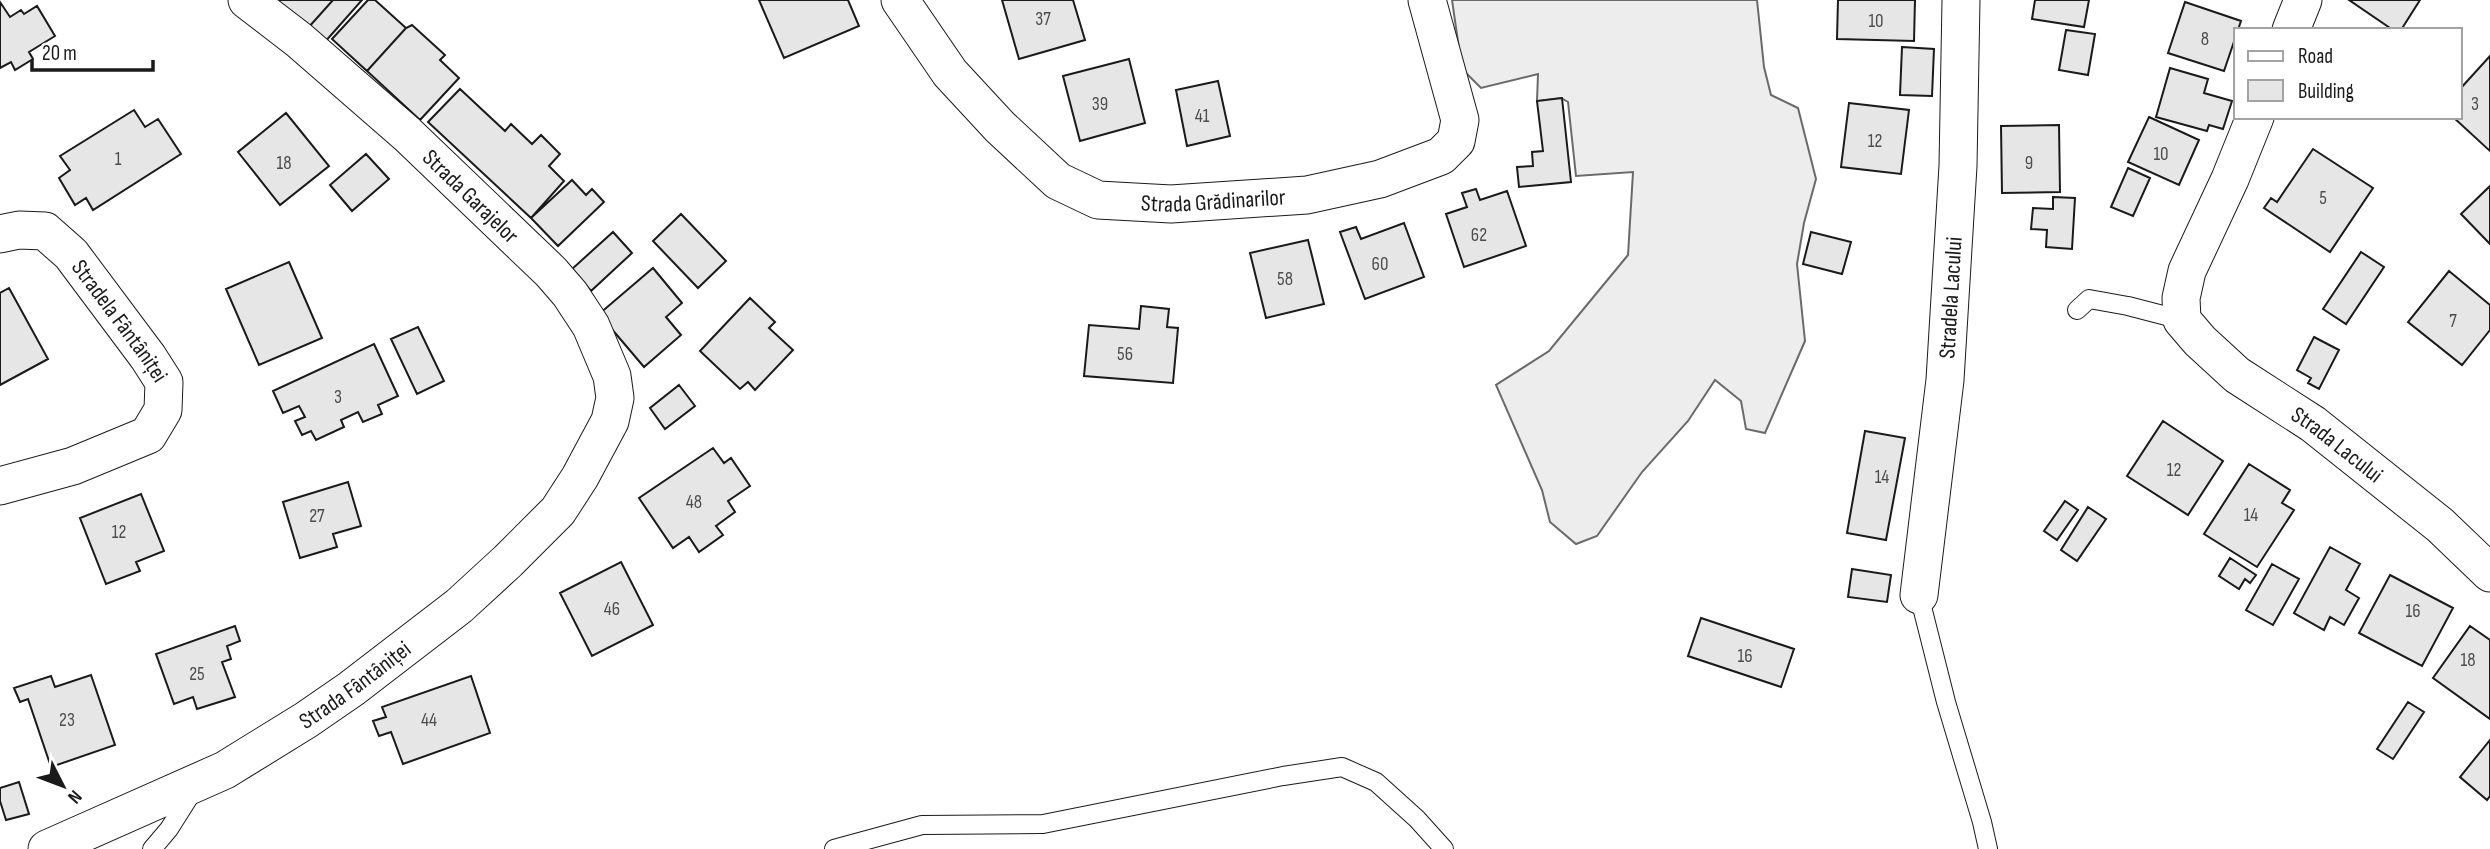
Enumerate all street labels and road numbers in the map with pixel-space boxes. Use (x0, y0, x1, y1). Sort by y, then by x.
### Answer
street label: Strada Garajelor (416, 144, 525, 250)
street label: Strada Grădinarilor (1140, 183, 1287, 219)
street label: Stradela Lacului (1933, 236, 1969, 360)
street label: Stradela Fântâniței (65, 254, 173, 388)
street label: Strada Lacului (2286, 401, 2388, 489)
street label: Strada Fântâniței (294, 635, 417, 736)

